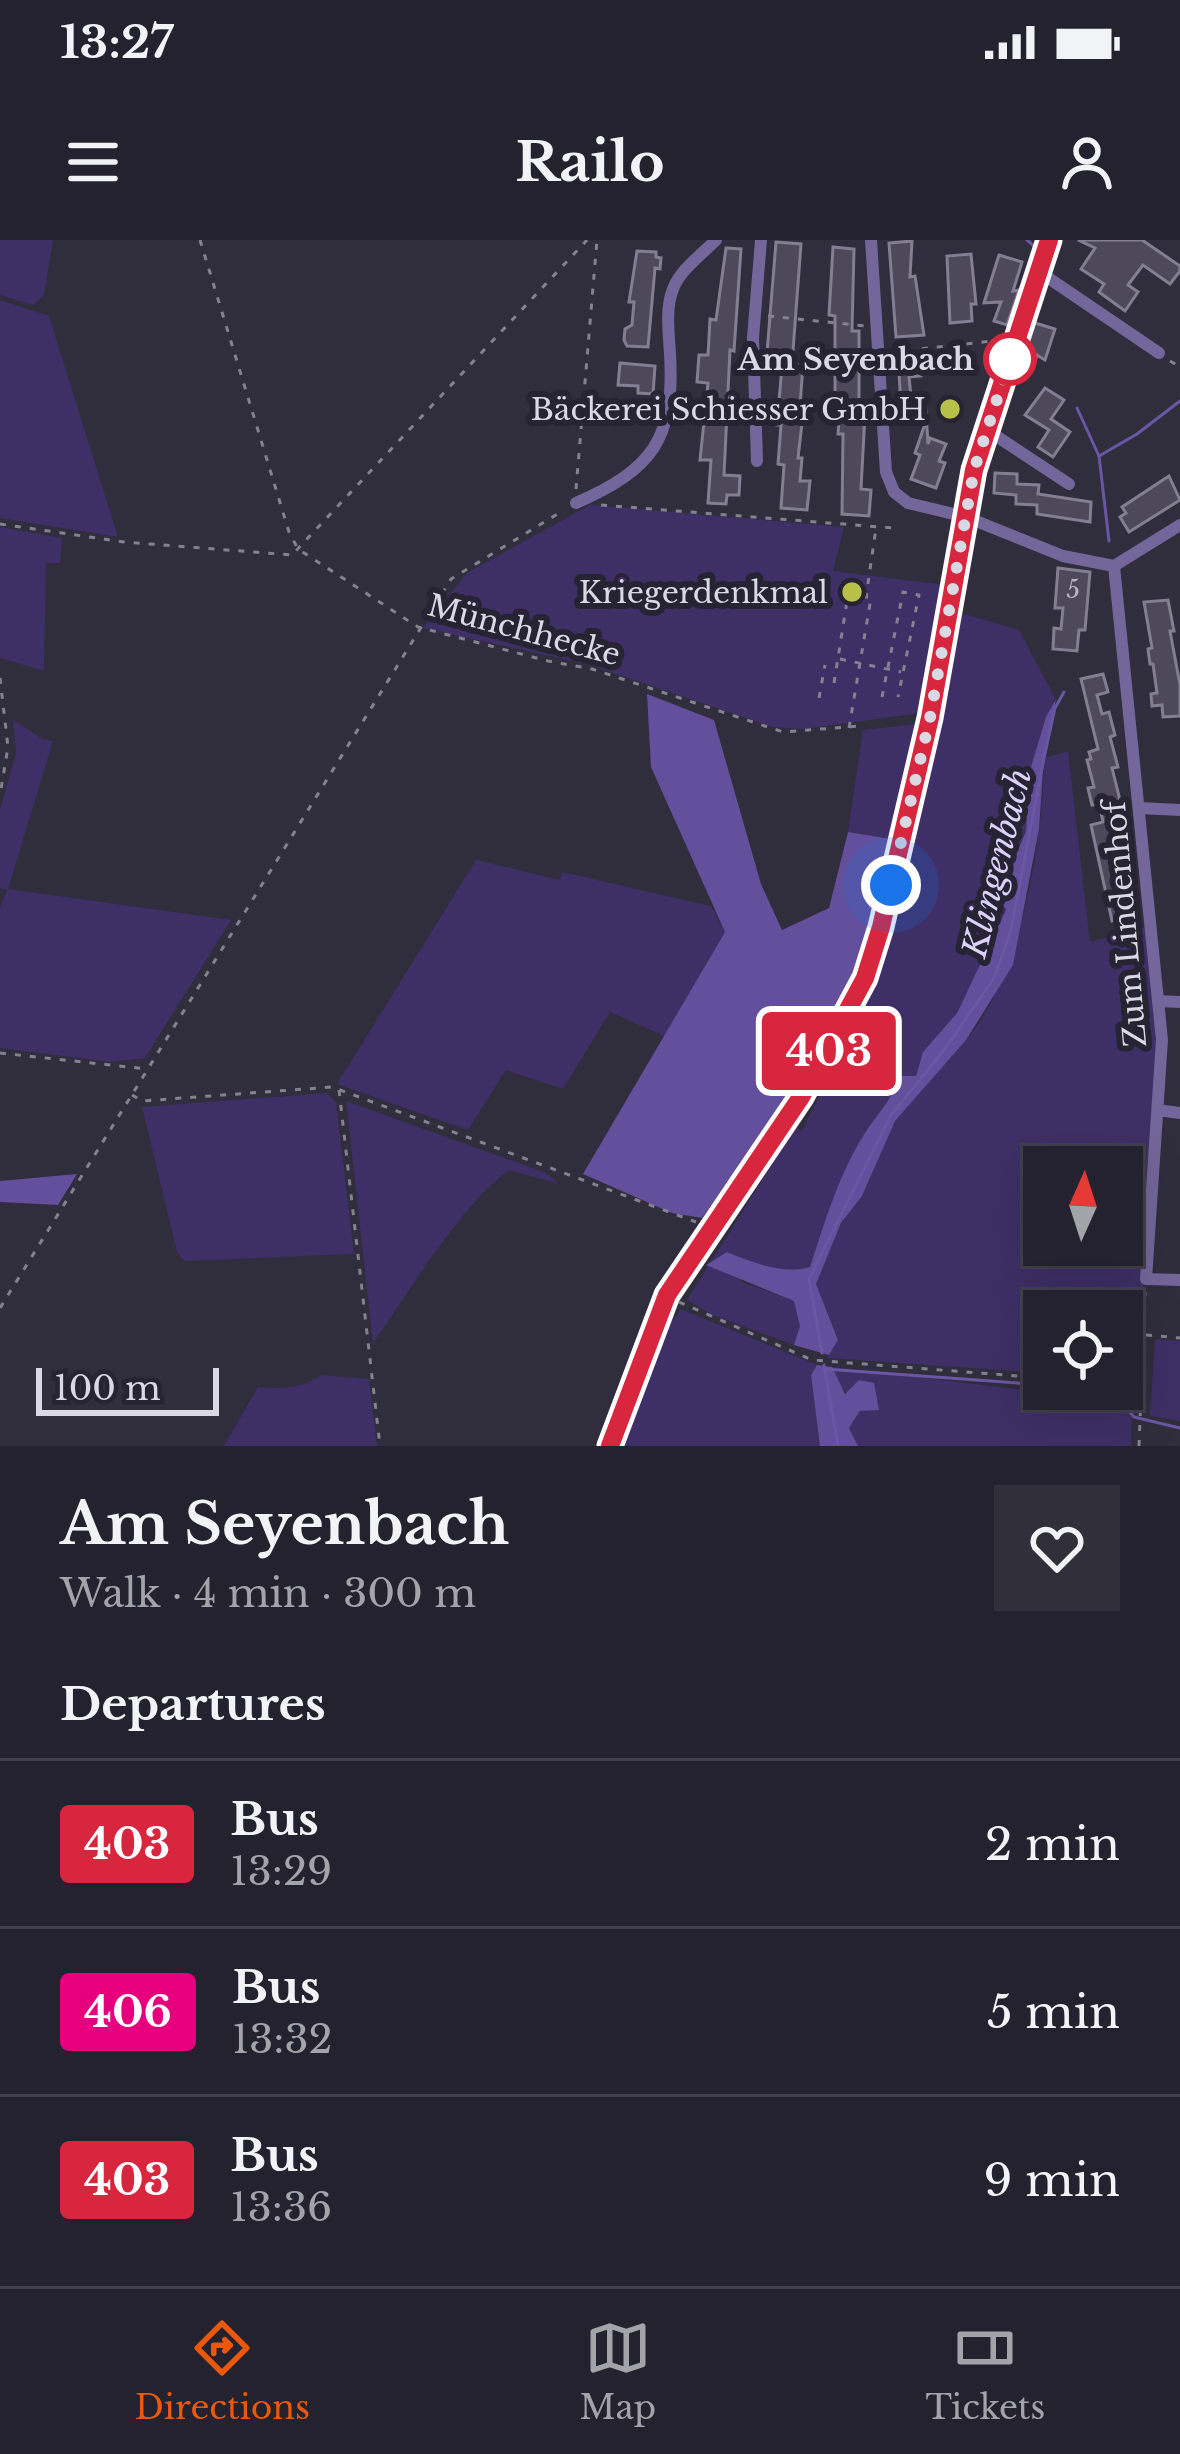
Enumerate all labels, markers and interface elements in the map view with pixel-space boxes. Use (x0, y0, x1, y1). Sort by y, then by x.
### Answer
text: 13:27 (60, 14, 174, 70)
icon: menu (60, 129, 126, 195)
text: Railo (515, 129, 665, 196)
icon: person (1054, 129, 1120, 195)
marker: Am Seyenbach (985, 334, 1035, 384)
place label: Am Seyenbach (737, 341, 975, 378)
place label: Bäckerei Schiesser GmbH (531, 391, 926, 428)
marker: Bäckerei Schiesser GmbH (937, 396, 963, 422)
place label: Kriegerdenkmal (579, 574, 828, 611)
house number: 5 (1066, 575, 1080, 604)
marker: Kriegerdenkmal (839, 579, 865, 605)
street label: Münchhecke (424, 586, 624, 674)
water label: Klingenbach (953, 764, 1040, 963)
street label: Zum Lindenhof (1095, 796, 1154, 1049)
your location (861, 855, 921, 915)
line badge: 403 (760, 1012, 898, 1090)
text: 403 (786, 1025, 872, 1077)
north arrow (1023, 1146, 1143, 1266)
map controls (1023, 1146, 1143, 1410)
button: locate (1023, 1290, 1143, 1410)
scale bar (36, 1362, 219, 1415)
text: 100 m (54, 1368, 161, 1409)
button: heart (994, 1485, 1120, 1611)
text: Am Seyenbach (60, 1489, 509, 1559)
text: Walk · 4 min · 300 m (60, 1569, 476, 1618)
text: Departures (60, 1676, 326, 1732)
text: Bus (230, 1791, 319, 1847)
text: 2 min (985, 1816, 1120, 1872)
text: 403 (84, 1818, 170, 1870)
text: 13:29 (230, 1847, 332, 1896)
text: Bus (232, 1959, 320, 2015)
text: 5 min (987, 1984, 1120, 2040)
text: 406 (84, 1986, 172, 2038)
text: 13:32 (232, 2015, 333, 2064)
text: Bus (230, 2127, 319, 2183)
text: 9 min (984, 2152, 1120, 2208)
text: 403 (84, 2154, 170, 2206)
text: 13:36 (230, 2183, 332, 2232)
tab: Directions (135, 2315, 310, 2428)
tab: Map (579, 2315, 656, 2428)
tab: Tickets (925, 2315, 1045, 2428)

